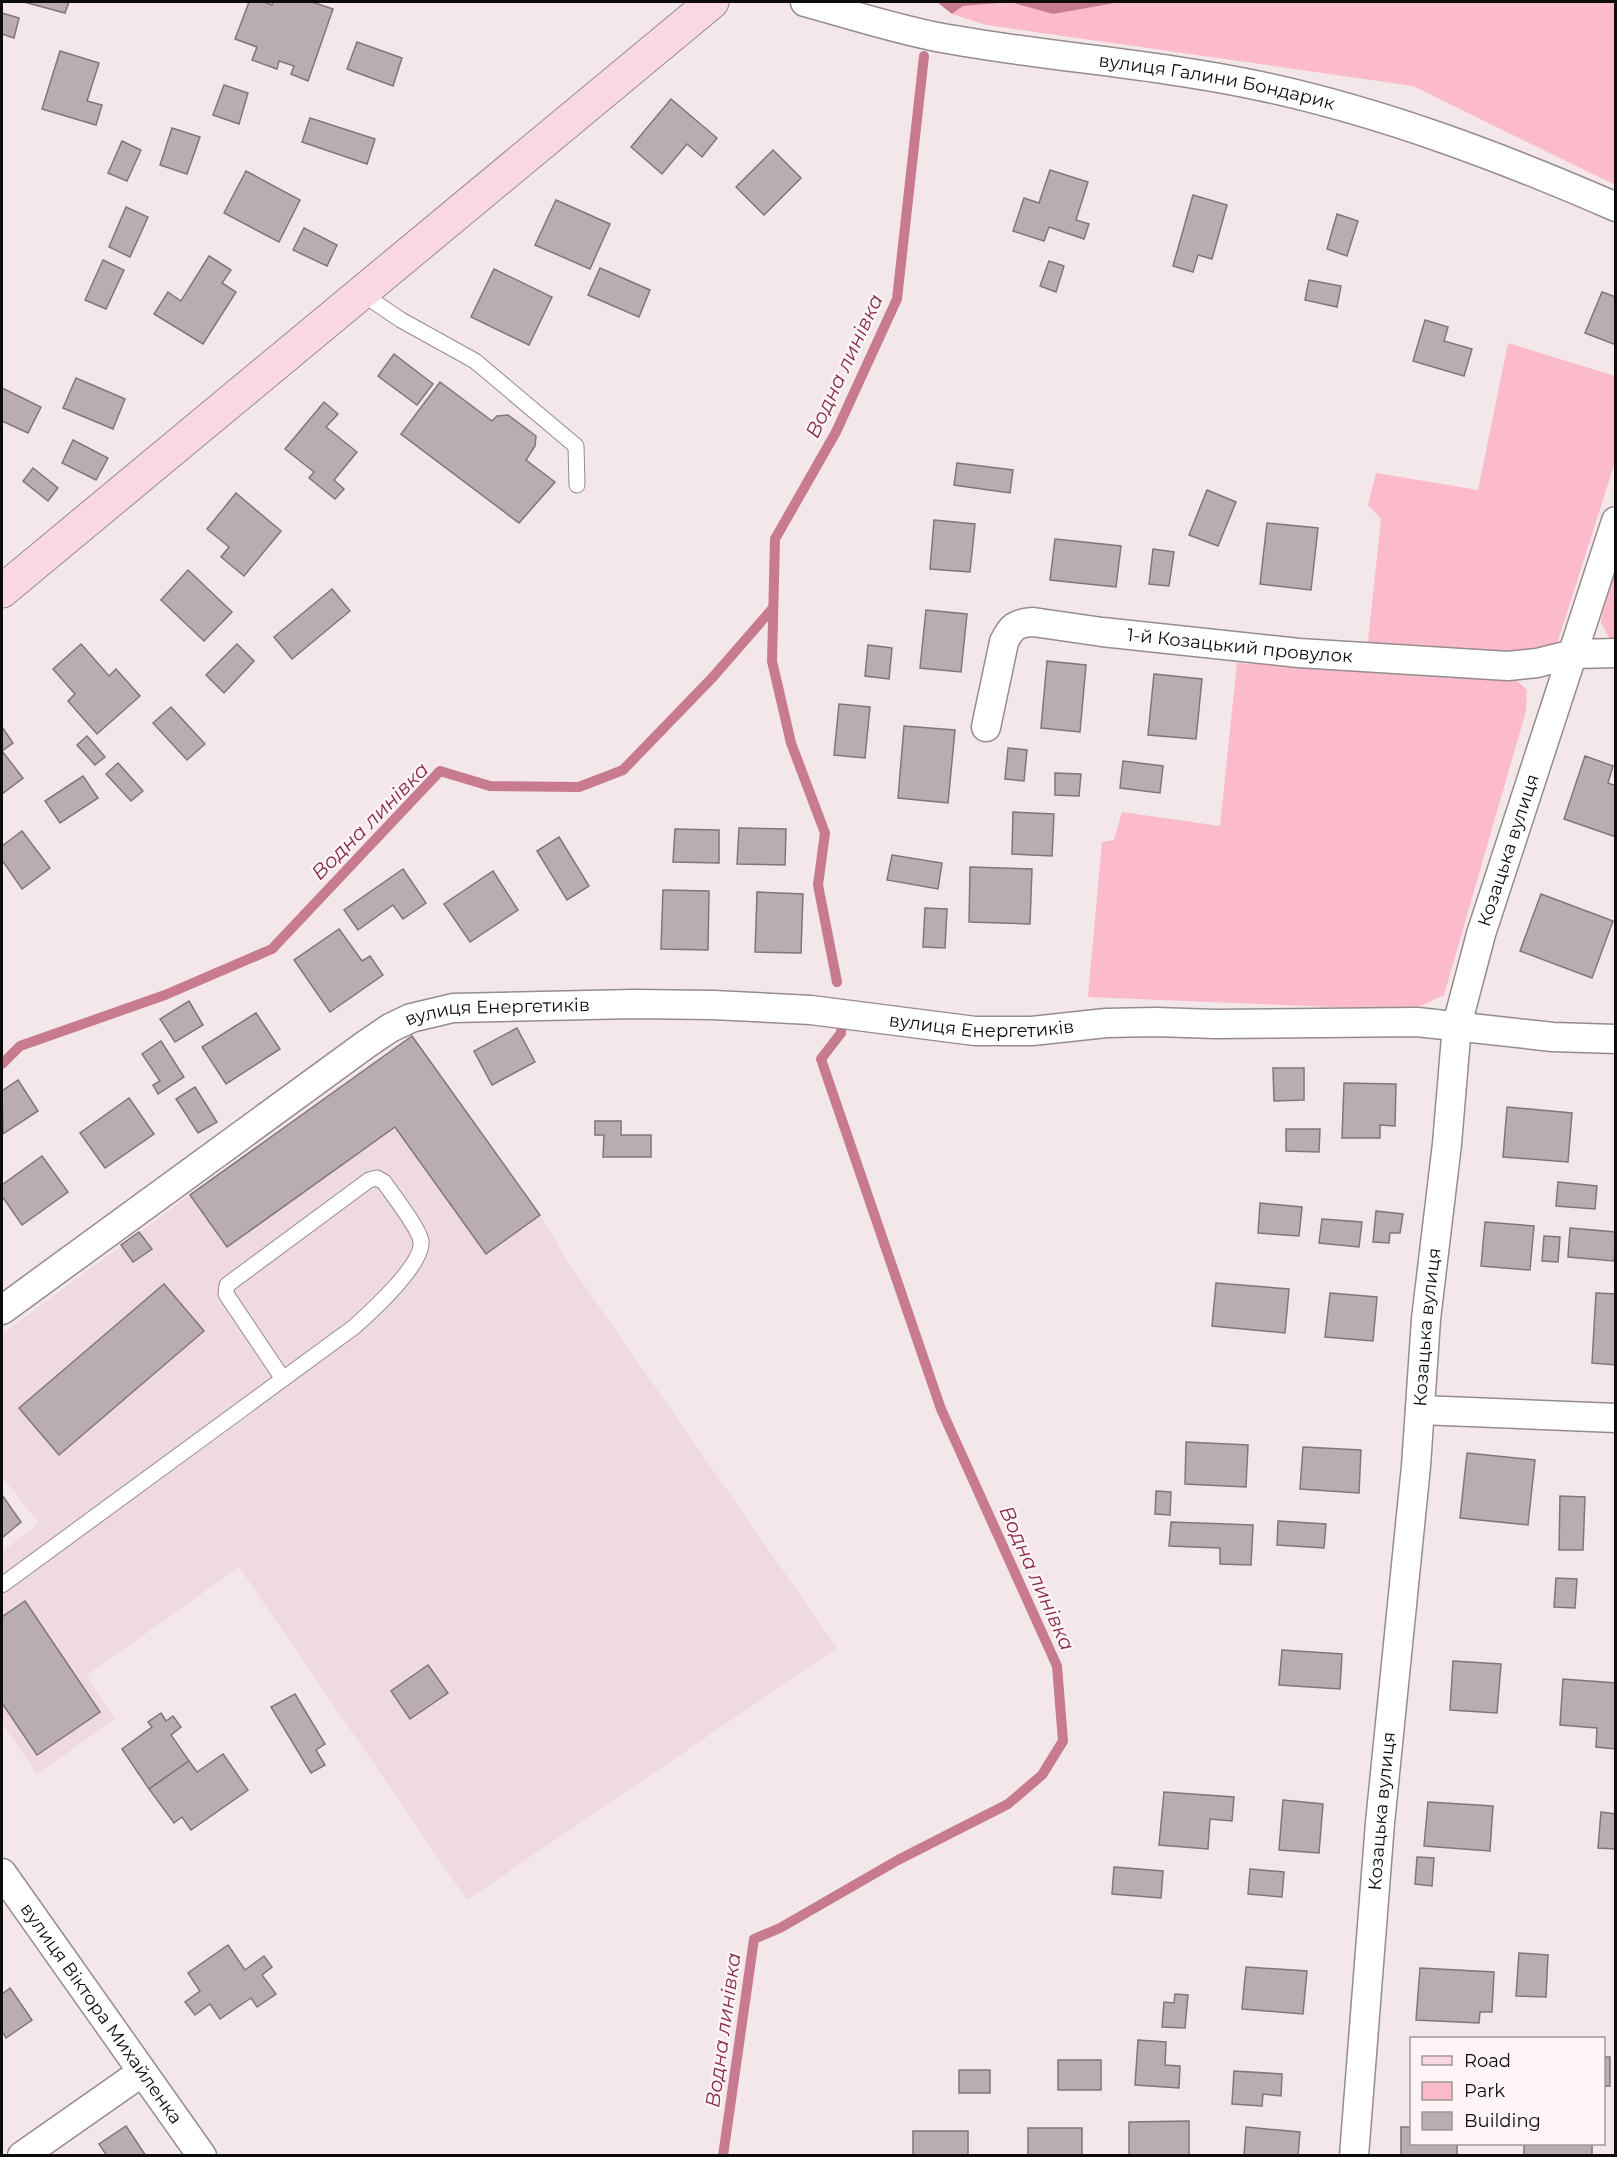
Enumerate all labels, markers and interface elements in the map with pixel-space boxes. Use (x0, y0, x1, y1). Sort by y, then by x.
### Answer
street label: вулиця Галини Бондарик (1097, 50, 1338, 115)
water label: Водна линівка (800, 290, 888, 442)
street label: 1-й Козацький провулок (1126, 624, 1354, 667)
water label: Водна линівка (306, 757, 434, 885)
street label: Козацька вулиця (1473, 771, 1544, 929)
street label: вулиця Енергетиків (401, 994, 590, 1030)
street label: вулиця Енергетиків (888, 1009, 1075, 1042)
street label: Козацька вулиця (1409, 1247, 1445, 1407)
water label: Водна линівка (994, 1502, 1080, 1654)
street label: Козацька вулиця (1364, 1731, 1400, 1891)
street label: вулиця Віктора Михайленка (16, 1899, 187, 2128)
water label: Водна линівка (700, 1951, 746, 2109)
legend (1410, 2037, 1605, 2145)
text: Road (1464, 2050, 1511, 2072)
text: Park (1464, 2080, 1505, 2102)
text: Building (1464, 2110, 1541, 2132)

